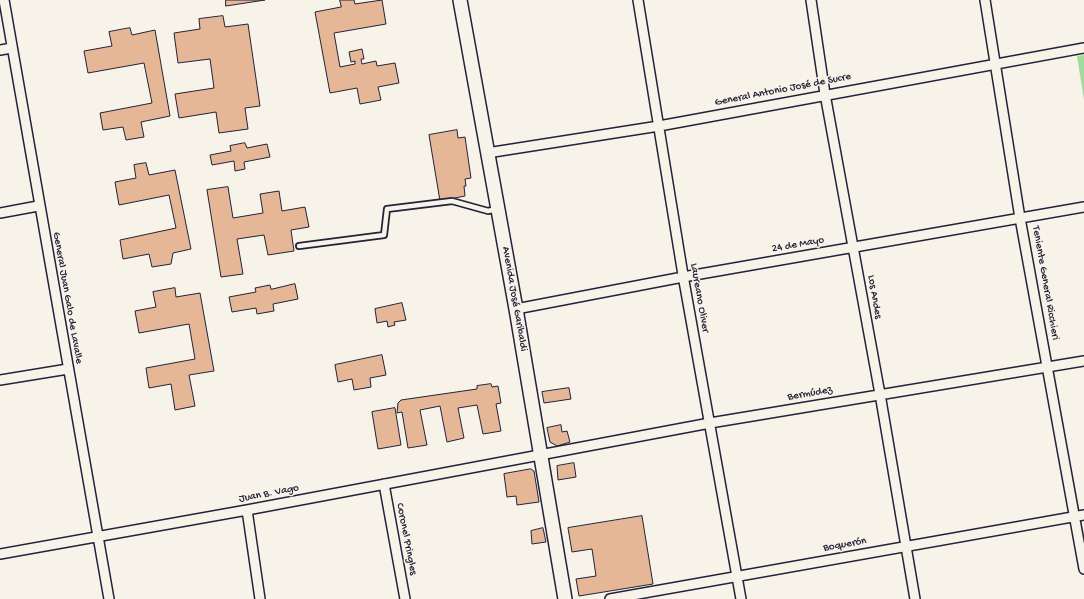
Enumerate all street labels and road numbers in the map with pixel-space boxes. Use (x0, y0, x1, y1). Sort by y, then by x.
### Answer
street label: General Antonio José de Sucre (714, 70, 852, 110)
street label: Teniente General Ricchieri (1028, 225, 1062, 341)
street label: General Juan Galo de Lavalle (49, 231, 85, 365)
street label: 24 de Mayo (771, 234, 825, 256)
street label: Avenida José Garibaldi (498, 246, 530, 352)
street label: Laureano Oliver (686, 262, 712, 334)
street label: Los Andes (864, 274, 884, 320)
street label: Bermúdez (787, 384, 833, 404)
street label: Juan B. Vago (238, 482, 300, 506)
street label: Coronel Pringles (393, 502, 419, 576)
street label: Boquerón (822, 535, 868, 555)

